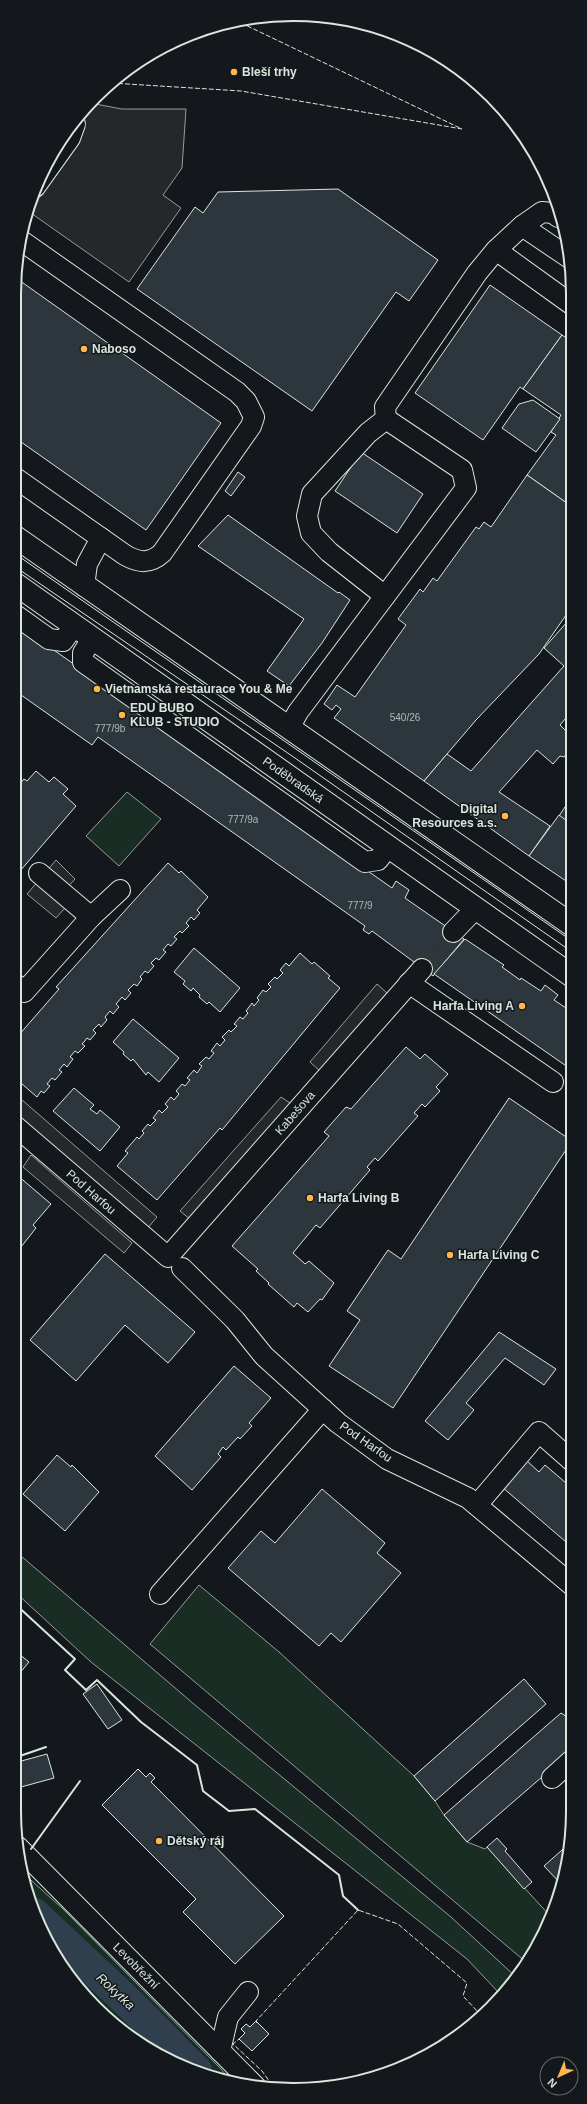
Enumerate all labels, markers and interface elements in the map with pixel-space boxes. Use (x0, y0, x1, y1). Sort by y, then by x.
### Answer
place label: Bleší trhy (242, 65, 297, 79)
marker: Bleší trhy (229, 67, 239, 77)
place label: Naboso (92, 342, 136, 356)
marker: Naboso (79, 344, 89, 354)
place label: Vietnamská restaurace You & Me (105, 682, 293, 696)
marker: Vietnamská restaurace You & Me (92, 684, 102, 694)
place label: EDU BUBO KLUB - STUDIO (130, 701, 219, 729)
marker: EDU BUBO KLUB - STUDIO (117, 710, 127, 720)
house number: 540/26 (390, 712, 421, 723)
house number: 777/9b (95, 723, 126, 734)
street label: Poděbradská (260, 754, 326, 806)
place label: Digital Resources a.s. (412, 802, 497, 830)
marker: Digital Resources a.s. (500, 811, 510, 821)
house number: 777/9a (228, 814, 259, 825)
house number: 777/9 (347, 900, 373, 911)
place label: Harfa Living A (433, 999, 514, 1013)
marker: Harfa Living A (517, 1001, 527, 1011)
street label: Kabešova (272, 1088, 318, 1138)
street label: Pod Harfou (64, 1167, 118, 1217)
place label: Harfa Living B (318, 1191, 400, 1205)
marker: Harfa Living B (305, 1193, 315, 1203)
place label: Harfa Living C (458, 1248, 540, 1262)
marker: Harfa Living C (445, 1250, 455, 1260)
street label: Pod Harfou (337, 1419, 395, 1465)
place label: Dětský ráj (167, 1834, 224, 1848)
marker: Dětský ráj (154, 1836, 164, 1846)
street label: Levobřežní (110, 1940, 162, 1992)
water label: Rokytka (93, 1970, 138, 2013)
north arrow (539, 2056, 579, 2096)
text: N (545, 2076, 559, 2090)

